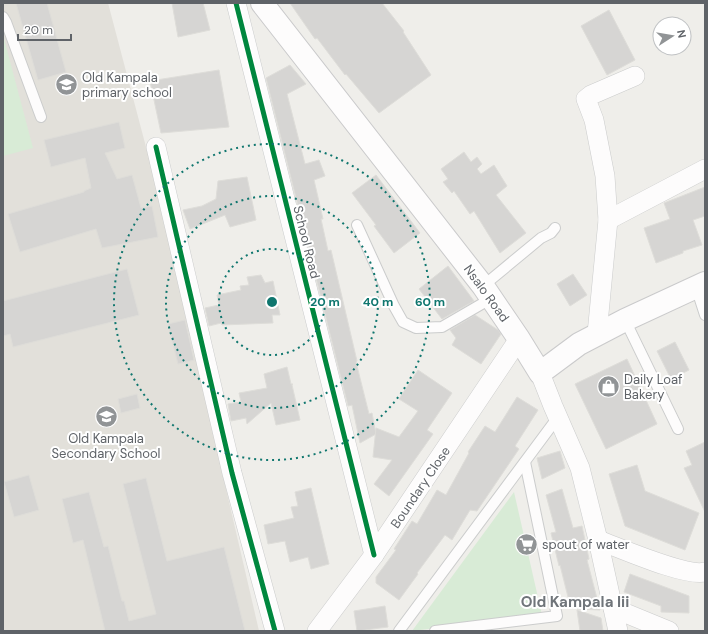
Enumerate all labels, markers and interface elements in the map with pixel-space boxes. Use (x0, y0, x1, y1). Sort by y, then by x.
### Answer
scale bar (18, 16, 71, 42)
north arrow (652, 16, 692, 56)
text: 20 m (24, 22, 53, 38)
text: N (674, 29, 689, 39)
place label: Old Kampala primary school (82, 69, 172, 101)
school or university icon: Old Kampala primary school (53, 71, 79, 97)
street label: School Road (289, 204, 324, 280)
street label: Nsalo Road (460, 261, 513, 325)
text: 20 m (310, 294, 340, 310)
text: 40 m (363, 294, 393, 310)
text: 60 m (415, 294, 445, 310)
centre of rings (265, 295, 279, 309)
place label: Daily Loaf Bakery (624, 371, 683, 403)
shop icon: Daily Loaf Bakery (595, 373, 621, 399)
school or university icon: Old Kampala Secondary School (93, 403, 119, 429)
place label: Old Kampala Secondary School (51, 430, 161, 462)
street label: Boundary Close (387, 443, 454, 531)
supermarket icon: spout of water (514, 531, 540, 557)
place label: spout of water (542, 536, 630, 553)
district label: Old Kampala Iii (521, 592, 629, 612)

